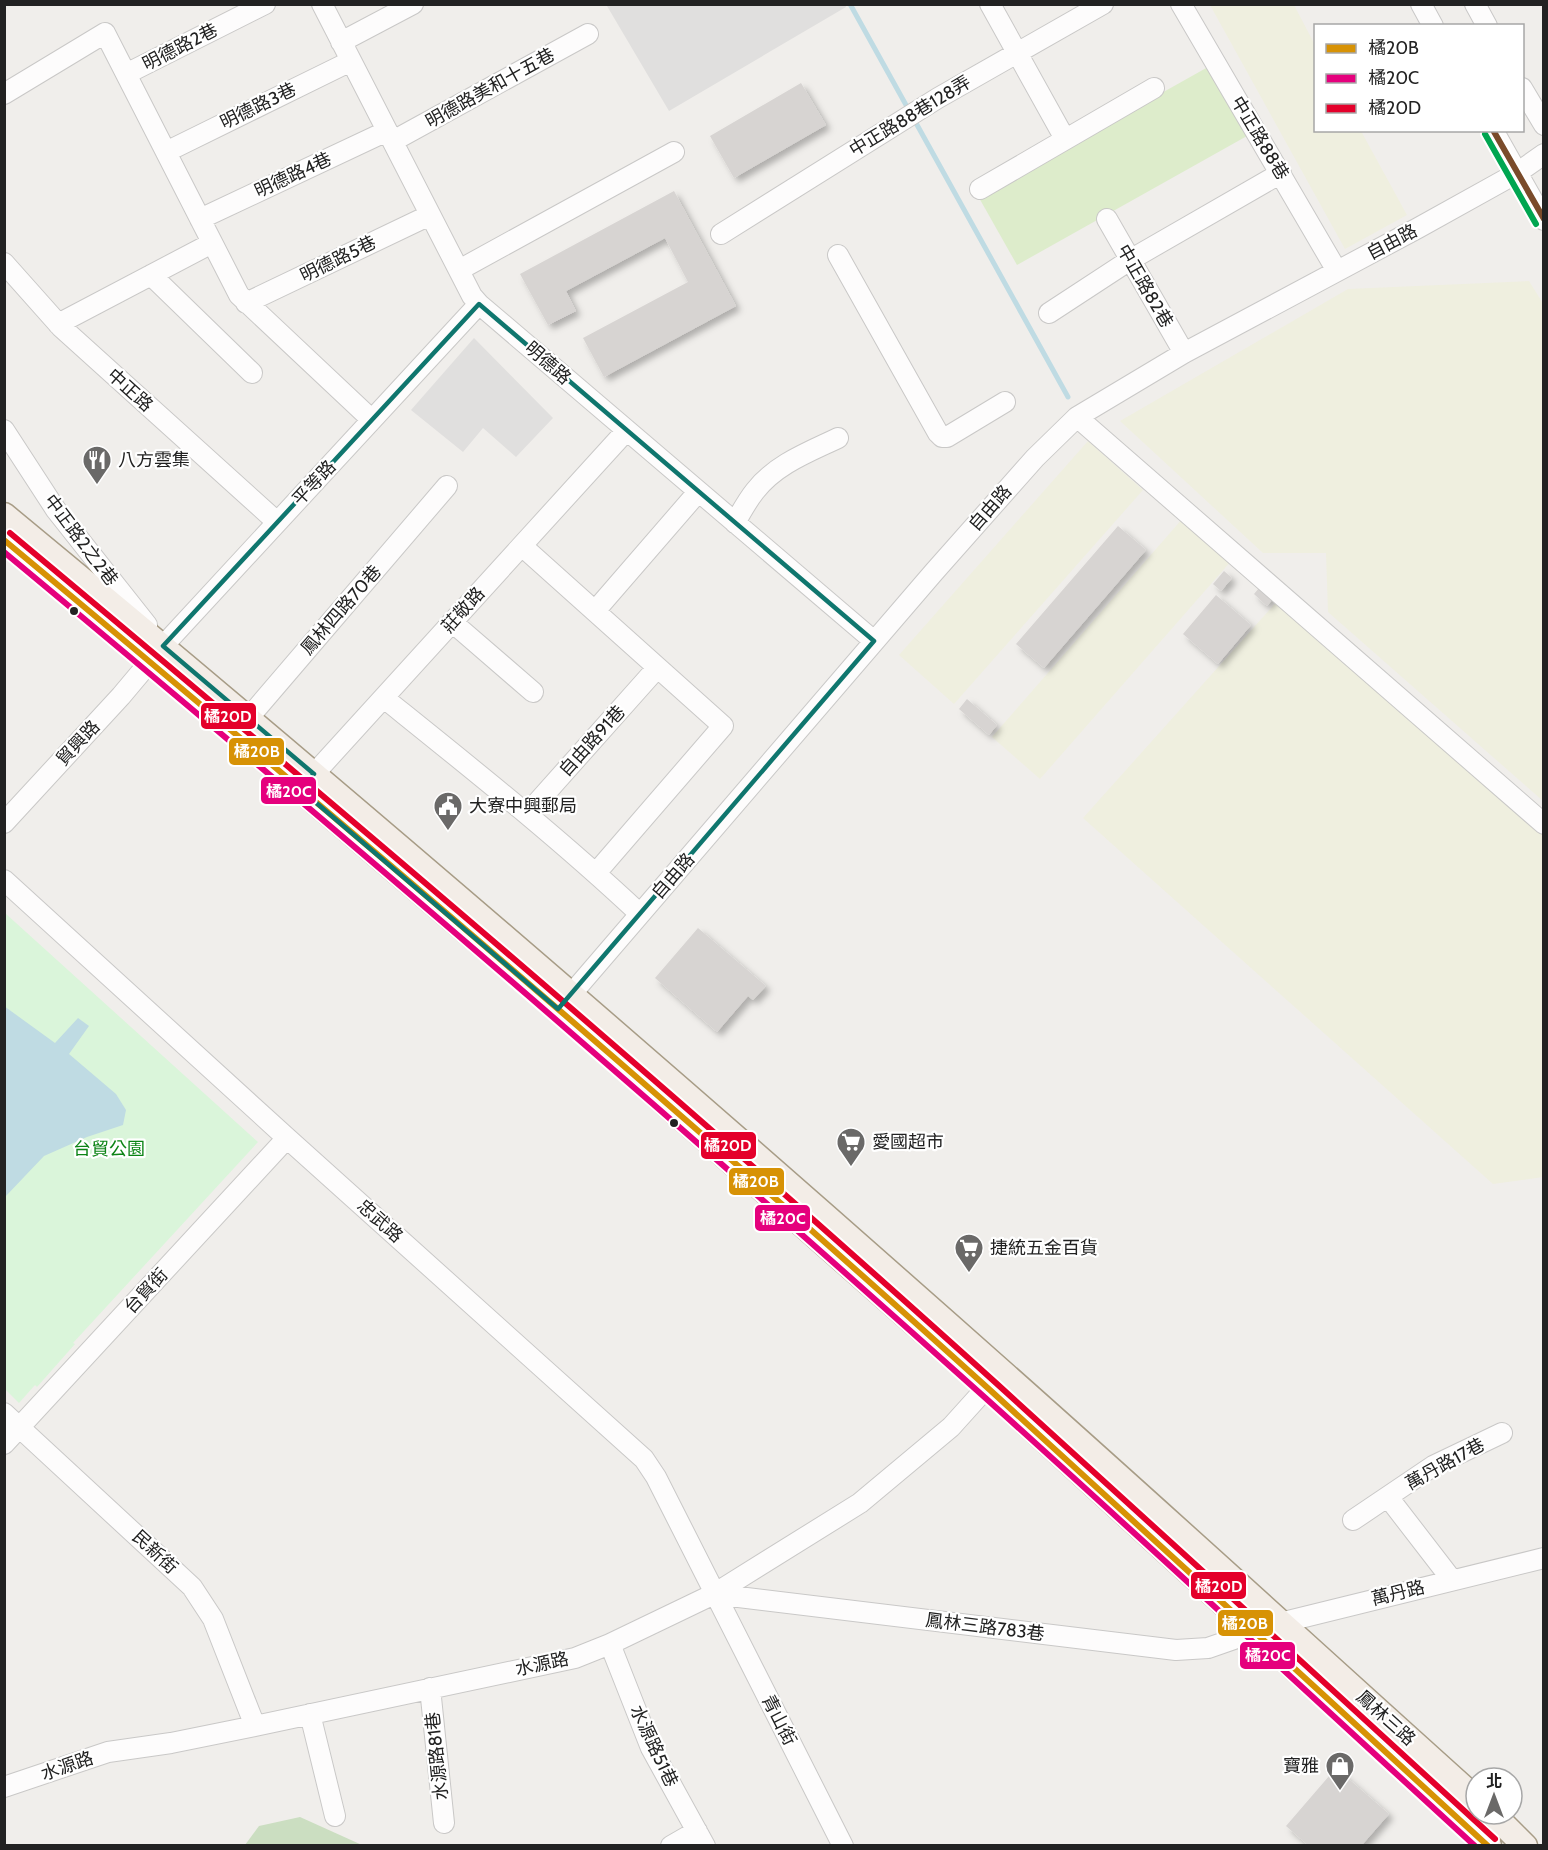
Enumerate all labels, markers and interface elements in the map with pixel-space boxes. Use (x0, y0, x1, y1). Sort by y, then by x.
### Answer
street label: 明德路2巷 (139, 19, 221, 75)
legend (1314, 24, 1524, 132)
text: 橘20B (1368, 37, 1419, 59)
street label: 明德路美和十五巷 (422, 43, 558, 133)
text: 橘20C (1368, 67, 1419, 89)
street label: 中正路88巷128弄 (845, 71, 975, 161)
street label: 明德路3巷 (216, 78, 300, 134)
street label: 中正路88巷 (1226, 92, 1294, 184)
text: 橘20D (1368, 97, 1421, 119)
street label: 明德路4巷 (251, 148, 335, 202)
street label: 自由路 (1363, 220, 1421, 264)
street label: 明德路5巷 (296, 231, 380, 287)
street label: 中正路82巷 (1112, 241, 1178, 331)
street label: 明德路 (520, 337, 576, 389)
street label: 中正路 (103, 364, 157, 416)
restaurant icon: 八方雲集 (81, 444, 113, 486)
place label: 八方雲集 (118, 449, 190, 471)
street label: 平等路 (288, 456, 340, 510)
street label: 自由路 (964, 480, 1016, 536)
street label: 中正路2之2巷 (39, 490, 123, 590)
street label: 鳳林四路70巷 (296, 561, 386, 659)
street label: 莊敬路 (437, 583, 489, 637)
unlabelled marker (68, 605, 80, 617)
street label: 自由路91巷 (554, 701, 630, 781)
line badge: 橘20D (200, 702, 257, 730)
text: 橘20D (203, 707, 252, 726)
street label: 貿興路 (52, 716, 104, 770)
line badge: 橘20B (228, 737, 285, 766)
text: 橘20B (233, 742, 280, 761)
line badge: 橘20C (260, 776, 317, 805)
text: 橘20C (265, 782, 312, 801)
public building icon: 大寮中興郵局 (432, 790, 464, 832)
place label: 大寮中興郵局 (469, 795, 577, 817)
street label: 自由路 (647, 848, 699, 904)
unlabelled marker (668, 1117, 680, 1129)
supermarket icon: 愛國超市 (835, 1126, 867, 1168)
line badge: 橘20D (700, 1131, 757, 1160)
place label: 愛國超市 (872, 1131, 944, 1153)
text: 橘20D (703, 1136, 752, 1155)
park label: 台貿公園 (73, 1138, 145, 1160)
line badge: 橘20B (728, 1167, 785, 1196)
text: 橘20B (732, 1172, 779, 1191)
street label: 忠武路 (353, 1195, 407, 1247)
line badge: 橘20C (754, 1204, 811, 1232)
text: 橘20C (759, 1209, 806, 1228)
supermarket icon: 捷統五金百貨 (953, 1232, 985, 1274)
place label: 捷統五金百貨 (990, 1237, 1098, 1259)
street label: 台貿街 (120, 1264, 172, 1318)
street label: 萬丹路17巷 (1402, 1433, 1488, 1495)
street label: 民新街 (128, 1526, 182, 1578)
line badge: 橘20D (1190, 1571, 1247, 1600)
street label: 萬丹路 (1369, 1576, 1427, 1610)
text: 橘20D (1194, 1577, 1243, 1596)
street label: 鳳林三路783巷 (924, 1609, 1046, 1645)
line badge: 橘20B (1217, 1609, 1274, 1637)
text: 橘20B (1221, 1614, 1268, 1633)
line badge: 橘20C (1239, 1641, 1296, 1670)
text: 橘20C (1244, 1646, 1291, 1665)
street label: 水源路 (513, 1648, 571, 1680)
street label: 鳳林三路 (1352, 1686, 1420, 1750)
street label: 青山街 (757, 1691, 801, 1749)
street label: 水源路51巷 (626, 1702, 682, 1790)
street label: 水源路81巷 (421, 1711, 453, 1801)
street label: 水源路 (38, 1747, 96, 1785)
shop icon: 寶雅 (1324, 1750, 1356, 1792)
place label: 寶雅 (1283, 1755, 1319, 1777)
north arrow (1464, 1766, 1524, 1826)
text: 北 (1486, 1772, 1502, 1791)

